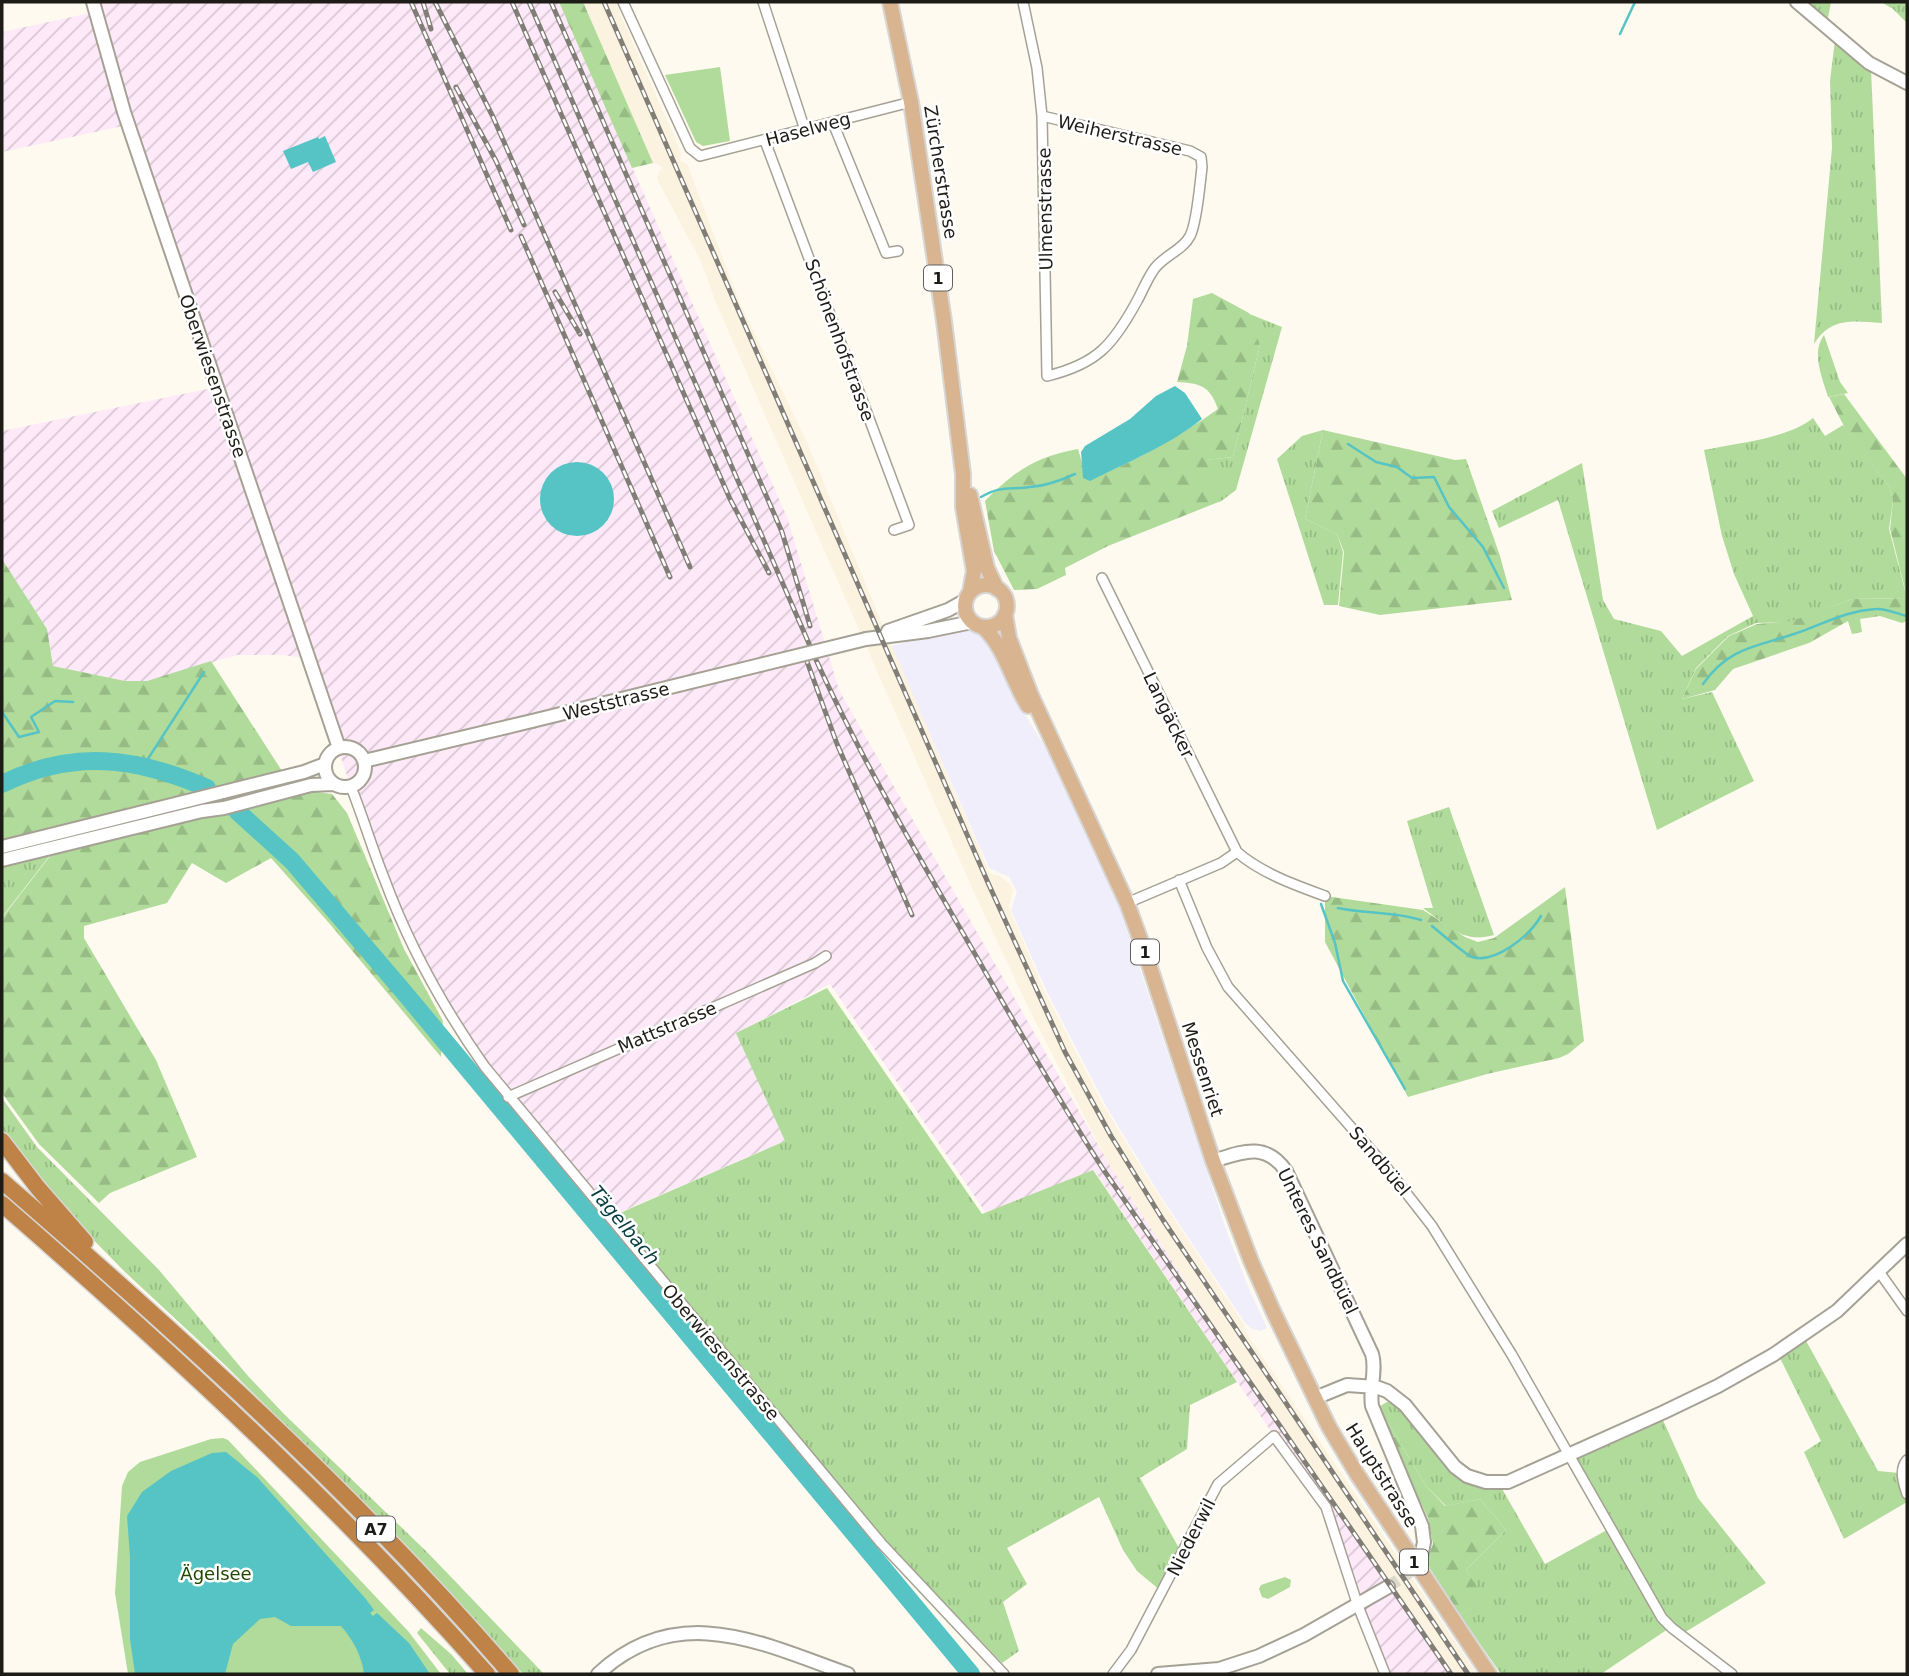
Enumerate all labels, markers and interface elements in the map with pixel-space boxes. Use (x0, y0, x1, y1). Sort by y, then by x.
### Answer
street label: Zürcherstrasse (920, 104, 962, 240)
street label: Haselweg (763, 108, 853, 150)
street label: Weiherstrasse (1056, 110, 1184, 160)
street label: Ulmenstrasse (1033, 147, 1057, 271)
street label: Schönenhofstrasse (801, 256, 879, 424)
road number: 1 (924, 266, 952, 290)
street label: Oberwiesenstrasse (175, 292, 251, 460)
street label: Langäcker (1139, 669, 1199, 762)
street label: Weststrasse (561, 678, 671, 724)
road number: 1 (1131, 940, 1159, 964)
street label: Mattstrasse (614, 997, 720, 1057)
street label: Messenriet (1178, 1019, 1228, 1119)
street label: Sandbüel (1345, 1122, 1415, 1200)
street label: Unteres Sandbüel (1273, 1164, 1363, 1318)
water label: Tägelbach (586, 1181, 664, 1269)
street label: Oberwiesenstrasse (658, 1280, 784, 1424)
street label: Hauptstrasse (1342, 1419, 1422, 1531)
street label: Niederwil (1163, 1495, 1219, 1579)
road number: A7 (357, 1516, 395, 1541)
road number: 1 (1400, 1550, 1428, 1574)
park label: Ägelsee (180, 1563, 252, 1584)

